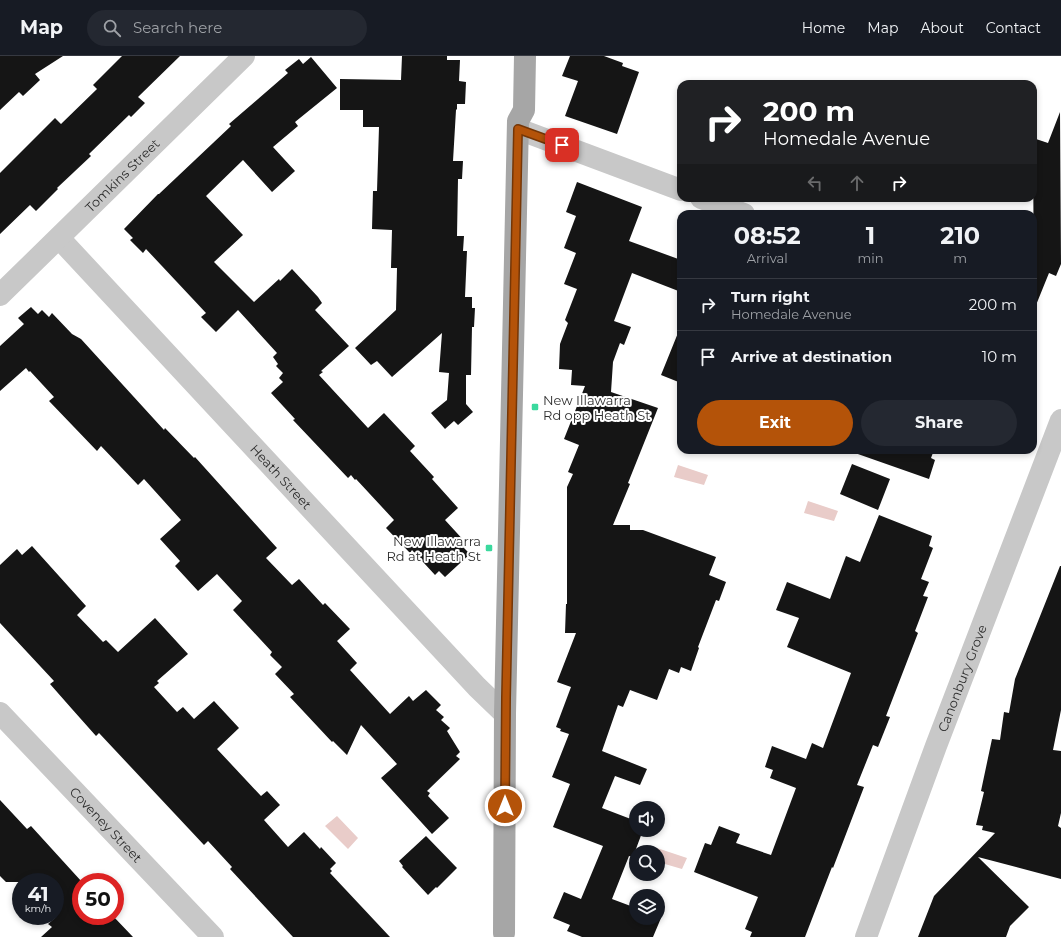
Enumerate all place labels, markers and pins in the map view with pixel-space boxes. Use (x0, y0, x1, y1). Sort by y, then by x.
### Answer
pin (545, 128, 579, 162)
place label: New Illawarra Rd opp Heath St (543, 392, 650, 423)
marker: New Illawarra Rd opp Heath St (530, 402, 540, 412)
place label: New Illawarra Rd at Heath St (386, 533, 481, 564)
marker: New Illawarra Rd at Heath St (484, 543, 494, 553)

